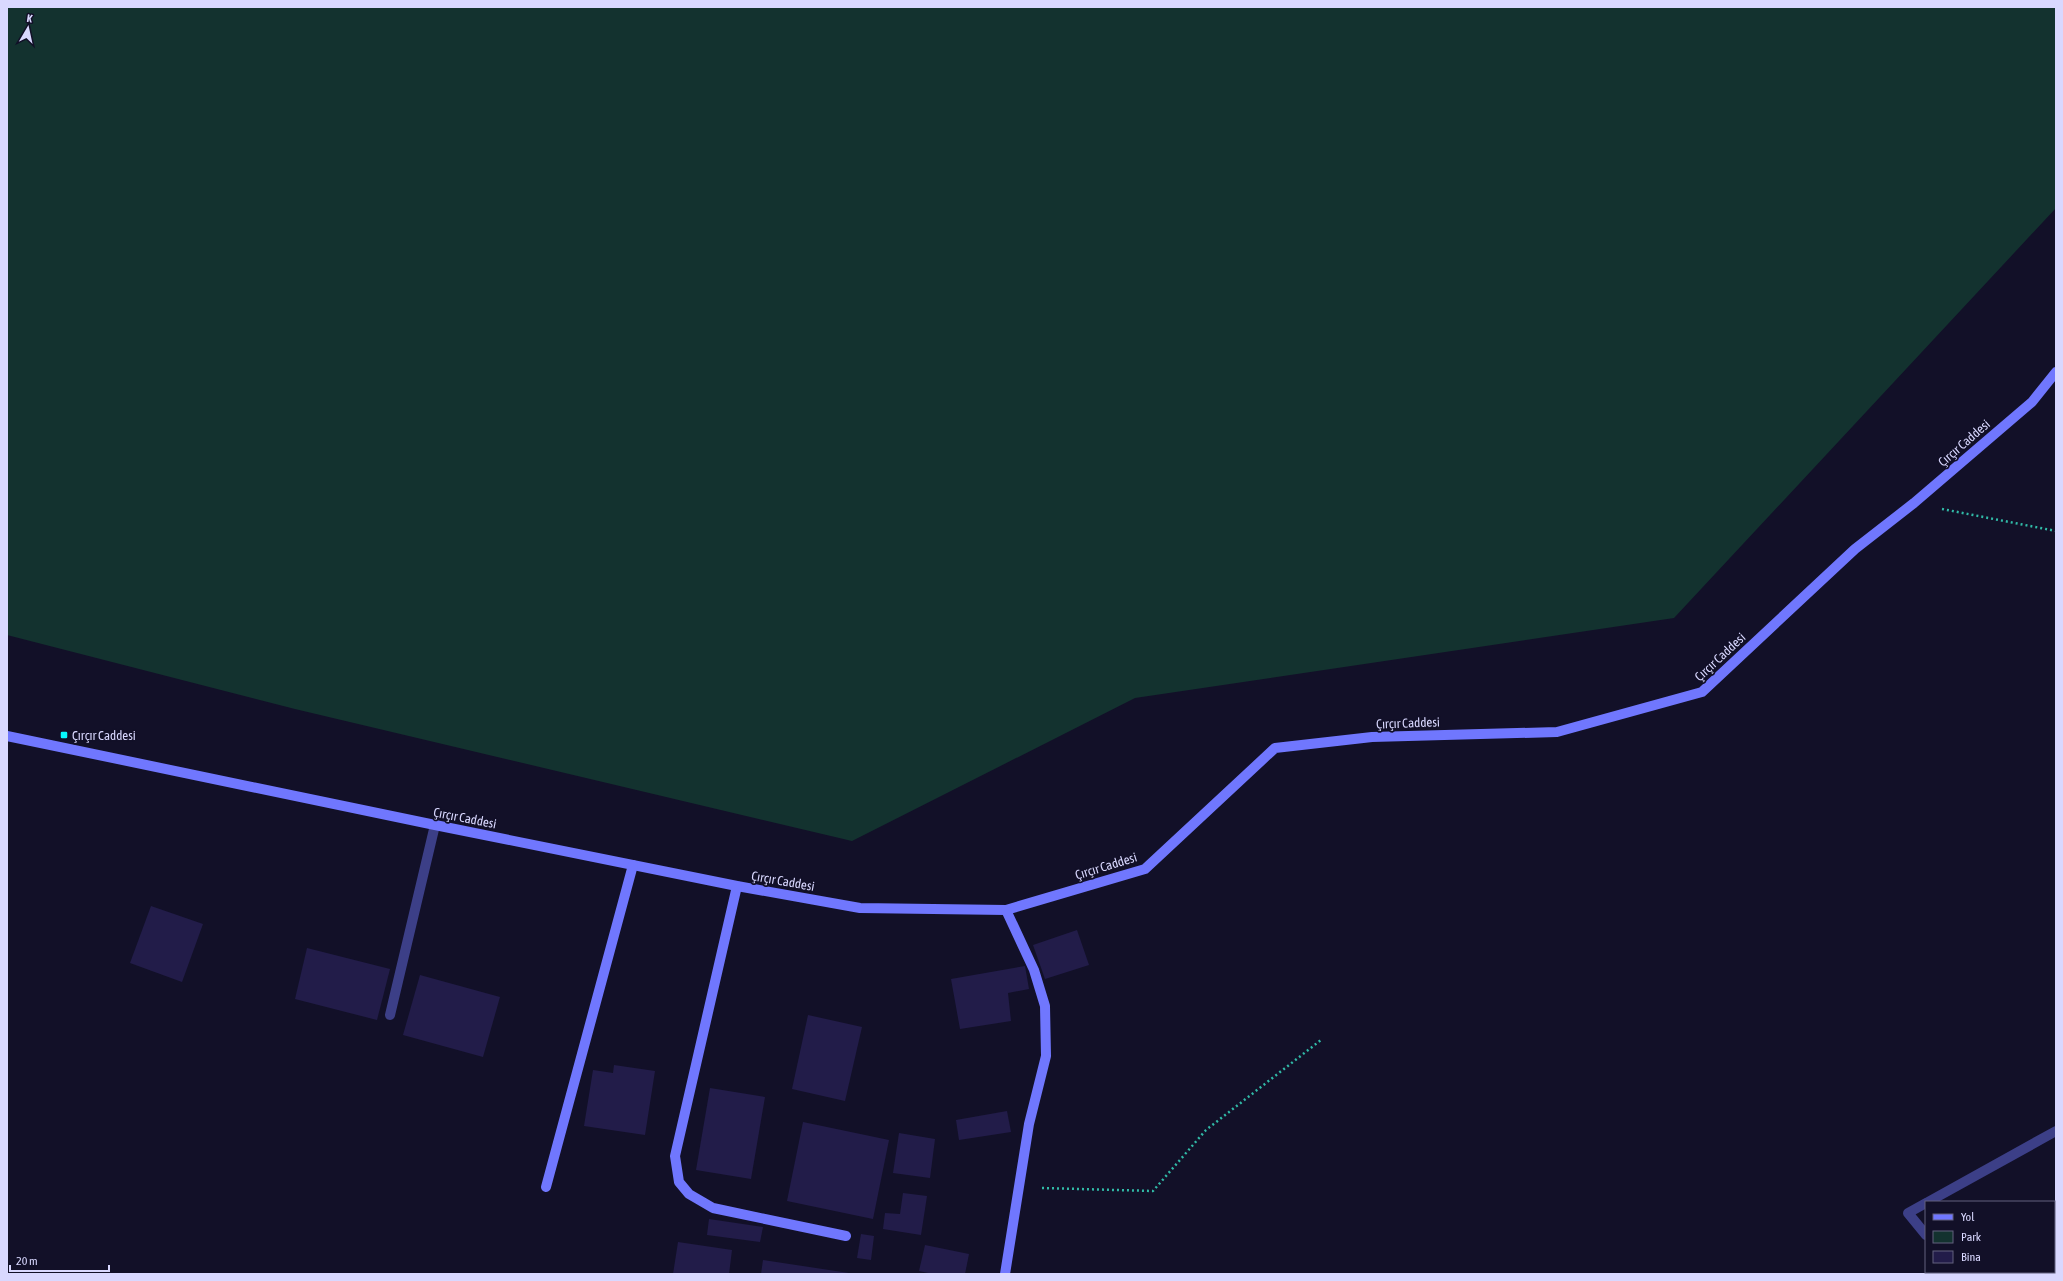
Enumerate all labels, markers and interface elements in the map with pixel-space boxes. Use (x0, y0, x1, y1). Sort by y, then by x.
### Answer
north arrow (8, 8, 48, 48)
text: K (26, 12, 34, 25)
street label: Çırçır Caddesi (1935, 416, 1993, 470)
street label: Çırçır Caddesi (1692, 630, 1748, 684)
street label: Çırçır Caddesi (1376, 714, 1440, 732)
place label: Çırçır Caddesi (72, 728, 136, 743)
marker: Çırçır Caddesi (59, 730, 69, 740)
street label: Çırçır Caddesi (432, 805, 498, 831)
street label: Çırçır Caddesi (1073, 850, 1139, 882)
street label: Çırçır Caddesi (750, 868, 816, 894)
legend (1925, 1201, 2055, 1273)
text: Yol (1961, 1210, 1975, 1224)
text: Park (1961, 1230, 1982, 1244)
scale bar (10, 1247, 109, 1273)
text: Bina (1961, 1250, 1981, 1264)
text: 20 m (16, 1254, 38, 1268)

